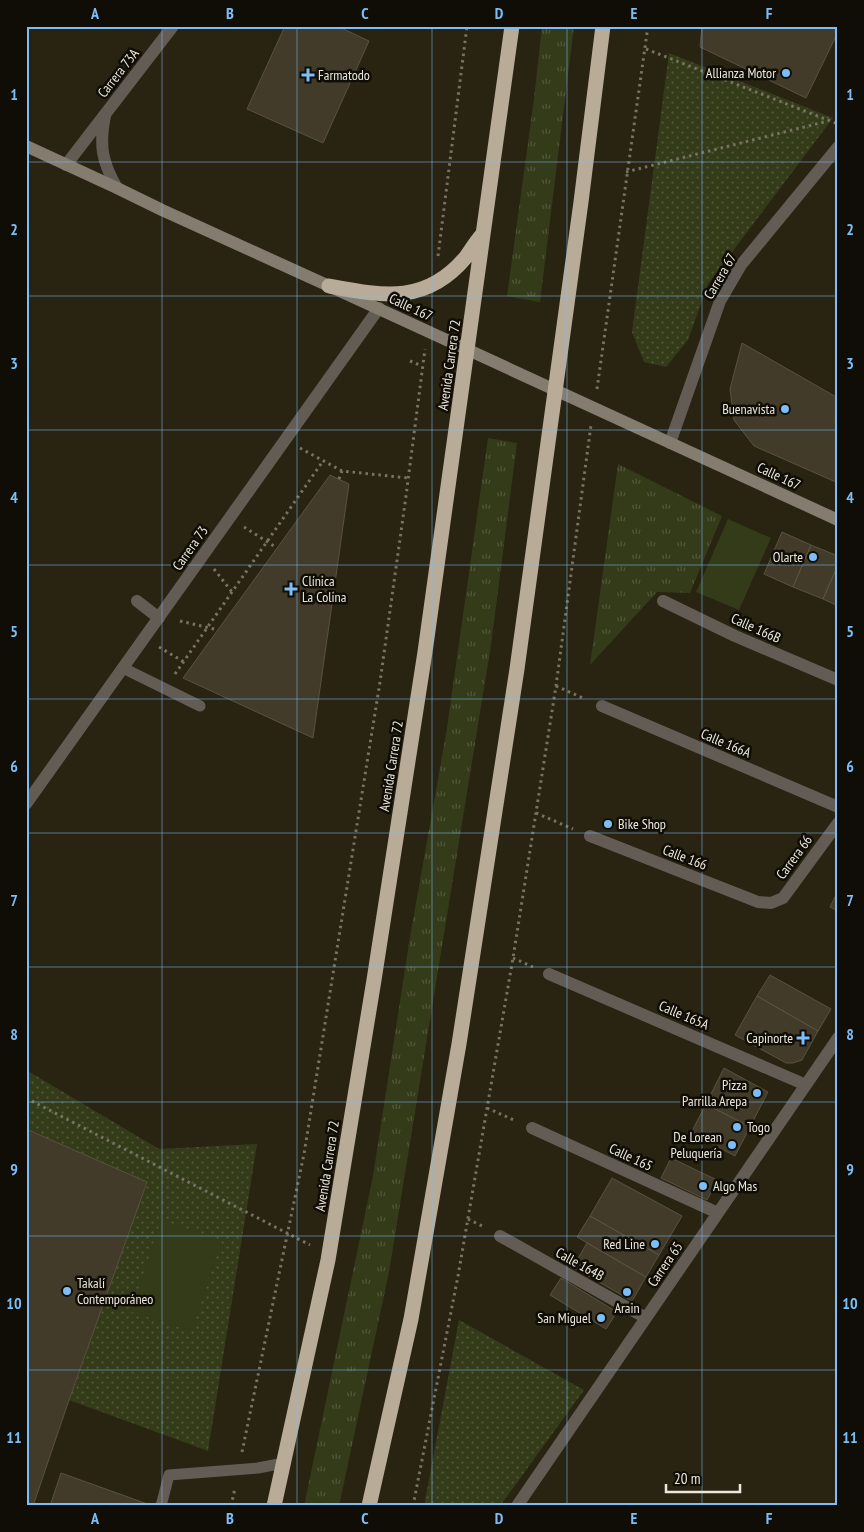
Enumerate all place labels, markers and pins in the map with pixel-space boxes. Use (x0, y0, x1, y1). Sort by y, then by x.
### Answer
place label: Allianza Motor (706, 64, 776, 82)
place label: Farmatodo (318, 66, 370, 84)
marker: Allianza Motor (780, 67, 792, 79)
marker: Farmatodo (302, 69, 314, 81)
place label: Buenavista (722, 400, 775, 418)
marker: Buenavista (779, 403, 791, 415)
place label: Olarte (773, 548, 803, 566)
marker: Olarte (807, 551, 819, 563)
place label: Clínica La Colina (302, 572, 346, 606)
marker: Clínica La Colina (284, 582, 298, 596)
place label: Bike Shop (618, 815, 666, 833)
marker: Bike Shop (602, 818, 614, 830)
place label: Capinorte (746, 1029, 793, 1047)
marker: Capinorte (797, 1032, 809, 1044)
place label: Pizza Parrilla Arepa (682, 1076, 747, 1110)
marker: Pizza Parrilla Arepa (751, 1087, 763, 1099)
place label: Togo (747, 1118, 770, 1136)
marker: Togo (731, 1121, 743, 1133)
place label: De Lorean Peluquería (671, 1128, 722, 1162)
marker: De Lorean Peluquería (726, 1139, 738, 1151)
place label: Algo Mas (713, 1177, 757, 1195)
marker: Algo Mas (697, 1180, 709, 1192)
place label: Red Line (603, 1235, 645, 1253)
marker: Red Line (649, 1238, 661, 1250)
place label: Takalí Contemporáneo (77, 1274, 153, 1308)
marker: Takalí Contemporáneo (61, 1285, 73, 1297)
marker: Arain (621, 1286, 633, 1298)
place label: Arain (614, 1299, 640, 1317)
place label: San Miguel (537, 1309, 592, 1327)
marker: San Miguel (595, 1312, 607, 1324)

